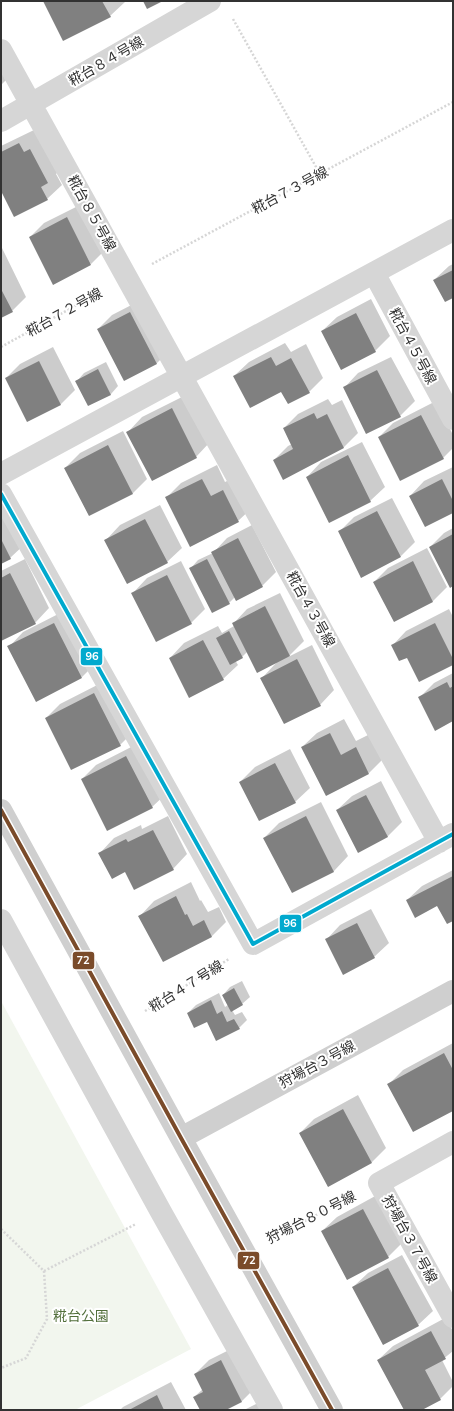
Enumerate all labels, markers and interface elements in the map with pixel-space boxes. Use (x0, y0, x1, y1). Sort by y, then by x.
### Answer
street label: 糀台８４号線 (65, 32, 147, 90)
street label: 糀台７３号線 (249, 162, 331, 218)
street label: 糀台８５号線 (64, 172, 120, 254)
street label: 糀台７２号線 (23, 284, 105, 340)
street label: 糀台４５号線 (385, 305, 441, 387)
street label: 糀台４３号線 (283, 568, 339, 650)
line badge: 96 (80, 647, 103, 666)
text: 96 (85, 649, 99, 663)
line badge: 96 (279, 914, 302, 933)
text: 96 (283, 916, 297, 930)
line badge: 72 (72, 951, 95, 970)
text: 72 (76, 953, 90, 967)
street label: 糀台４７号線 (146, 956, 226, 1016)
street label: 狩場台３号線 (276, 1036, 358, 1092)
street label: 狩場台８０号線 (263, 1187, 359, 1247)
street label: 狩場台３７号線 (378, 1192, 442, 1286)
line badge: 72 (237, 1251, 260, 1270)
text: 72 (242, 1253, 256, 1267)
park label: 糀台公園 (53, 1307, 109, 1325)

